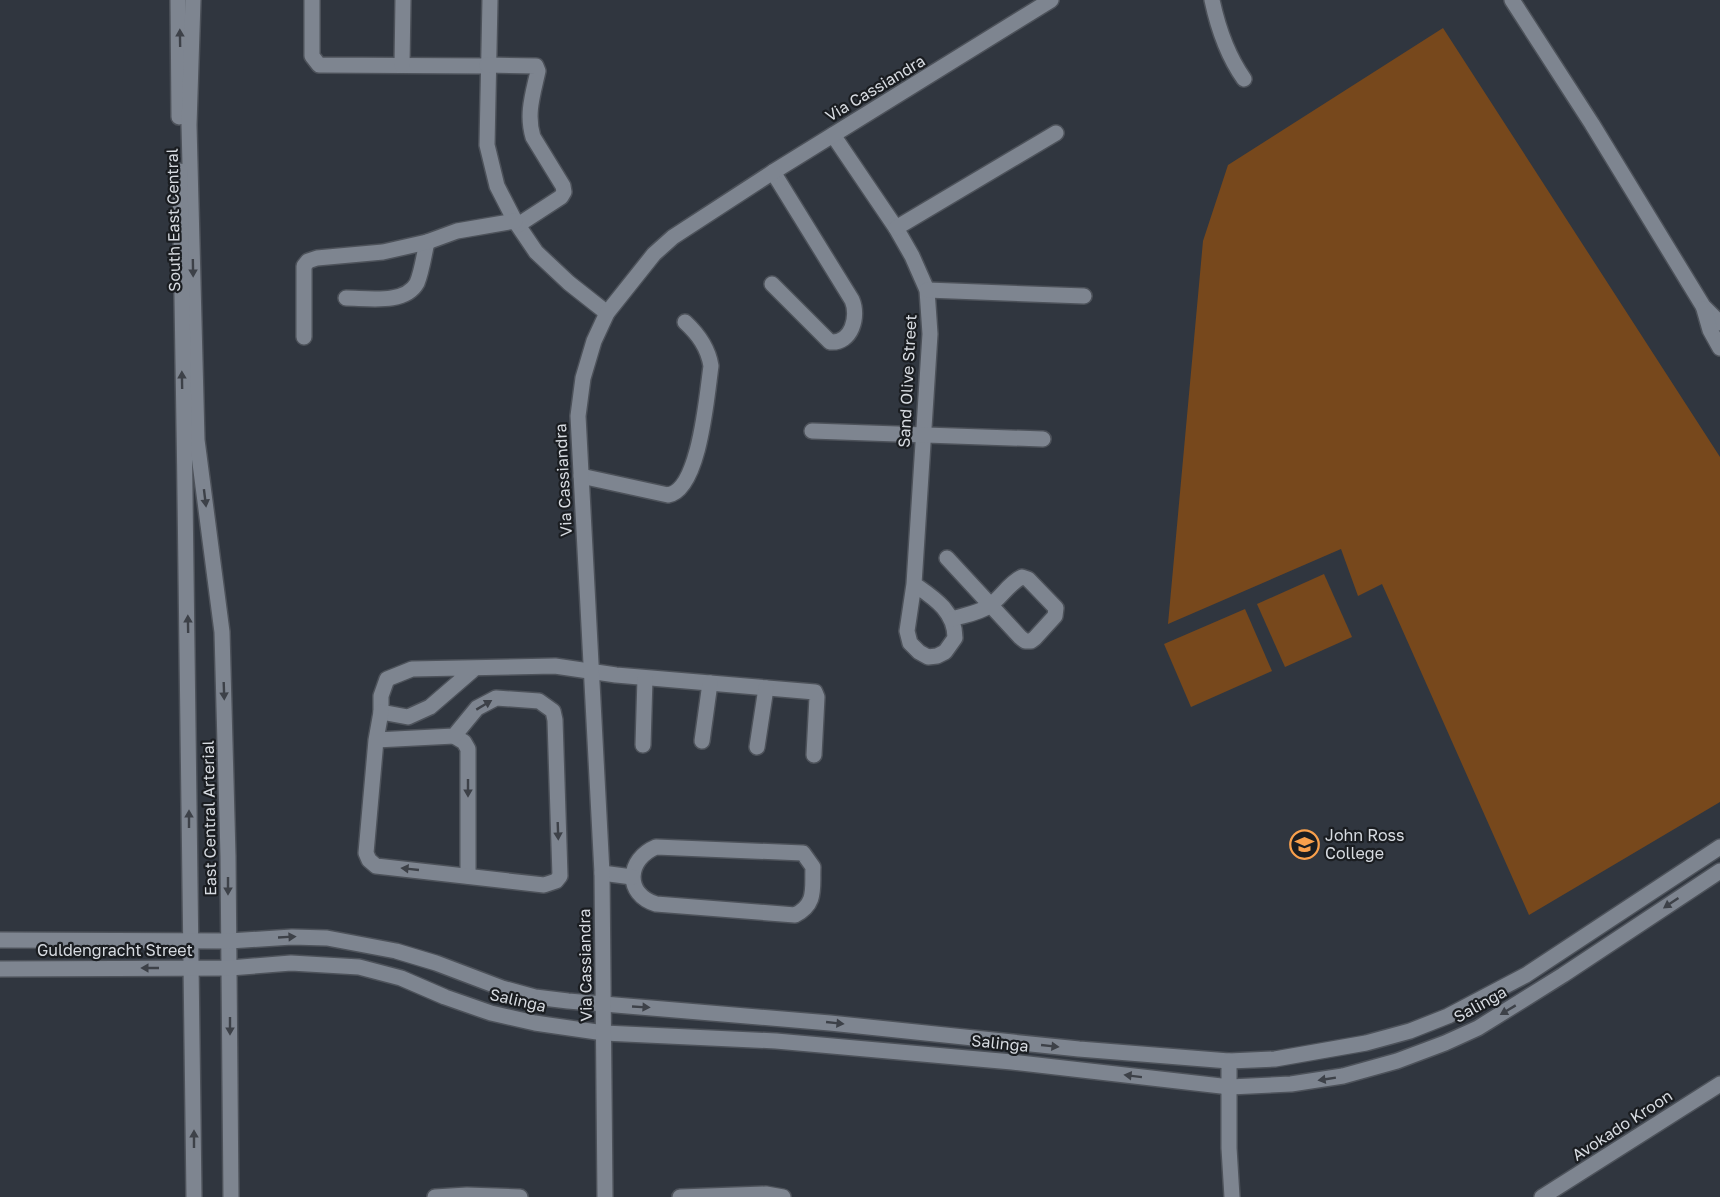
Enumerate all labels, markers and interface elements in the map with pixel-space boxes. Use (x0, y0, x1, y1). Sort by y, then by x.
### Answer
one-way arrow (175, 29, 184, 48)
street label: Via Cassiandra (821, 50, 929, 126)
street label: South East Central (162, 148, 184, 292)
one-way arrow (188, 258, 197, 277)
street label: Sand Olive Street (894, 314, 920, 448)
one-way arrow (178, 371, 187, 390)
street label: Via Cassiandra (550, 423, 576, 537)
one-way arrow (200, 488, 209, 507)
one-way arrow (183, 615, 193, 634)
one-way arrow (220, 682, 229, 701)
one-way arrow (476, 700, 493, 710)
street label: East Central Arterial (198, 740, 220, 896)
one-way arrow (463, 778, 473, 797)
one-way arrow (184, 810, 194, 829)
one-way arrow (554, 822, 563, 841)
place label: John Ross College (1325, 825, 1404, 863)
school or university icon: John Ross College (1288, 828, 1320, 860)
one-way arrow (401, 864, 420, 874)
one-way arrow (223, 877, 233, 896)
one-way arrow (1663, 897, 1679, 908)
street label: Via Cassiandra (574, 908, 596, 1022)
one-way arrow (278, 933, 297, 942)
street label: Guldengracht Street (37, 940, 193, 960)
one-way arrow (141, 963, 160, 973)
street label: Salinga (1450, 981, 1510, 1027)
street label: Salinga (488, 984, 548, 1016)
one-way arrow (631, 1003, 650, 1012)
one-way arrow (1499, 1005, 1516, 1015)
one-way arrow (225, 1017, 235, 1036)
one-way arrow (825, 1018, 844, 1028)
street label: Salinga (970, 1030, 1030, 1056)
one-way arrow (1040, 1041, 1059, 1051)
one-way arrow (1123, 1071, 1142, 1081)
one-way arrow (1317, 1074, 1336, 1083)
street label: Avokado Kroon (1568, 1085, 1676, 1165)
one-way arrow (189, 1129, 199, 1148)

